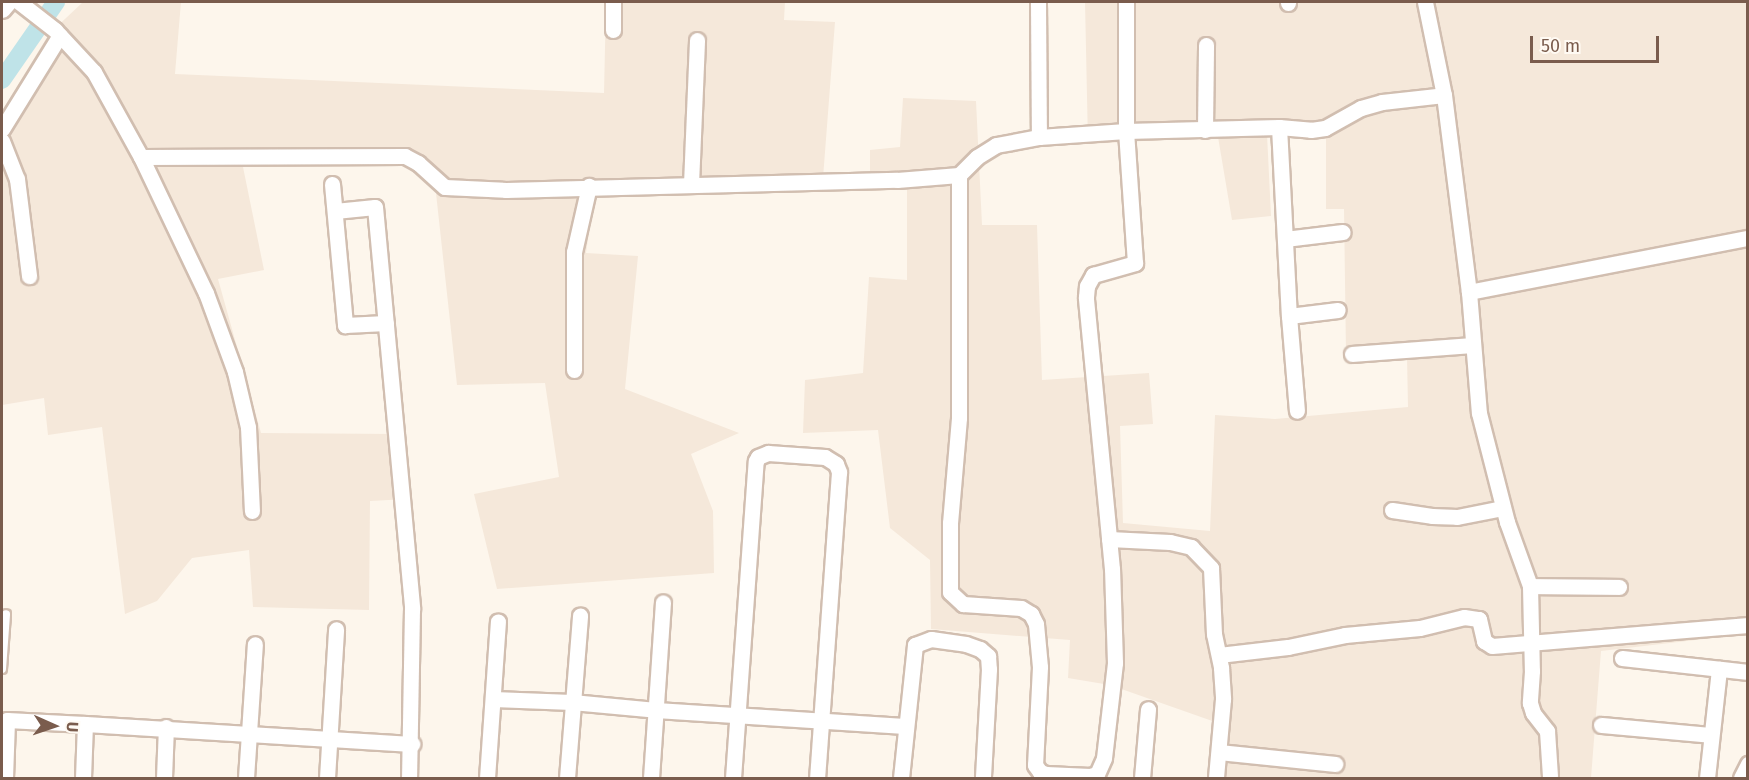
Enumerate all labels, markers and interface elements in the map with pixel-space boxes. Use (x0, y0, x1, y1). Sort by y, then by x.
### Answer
scale bar (1533, 24, 1662, 62)
text: 50 m (1541, 35, 1580, 57)
north arrow (24, 696, 84, 756)
text: U (63, 721, 82, 733)

